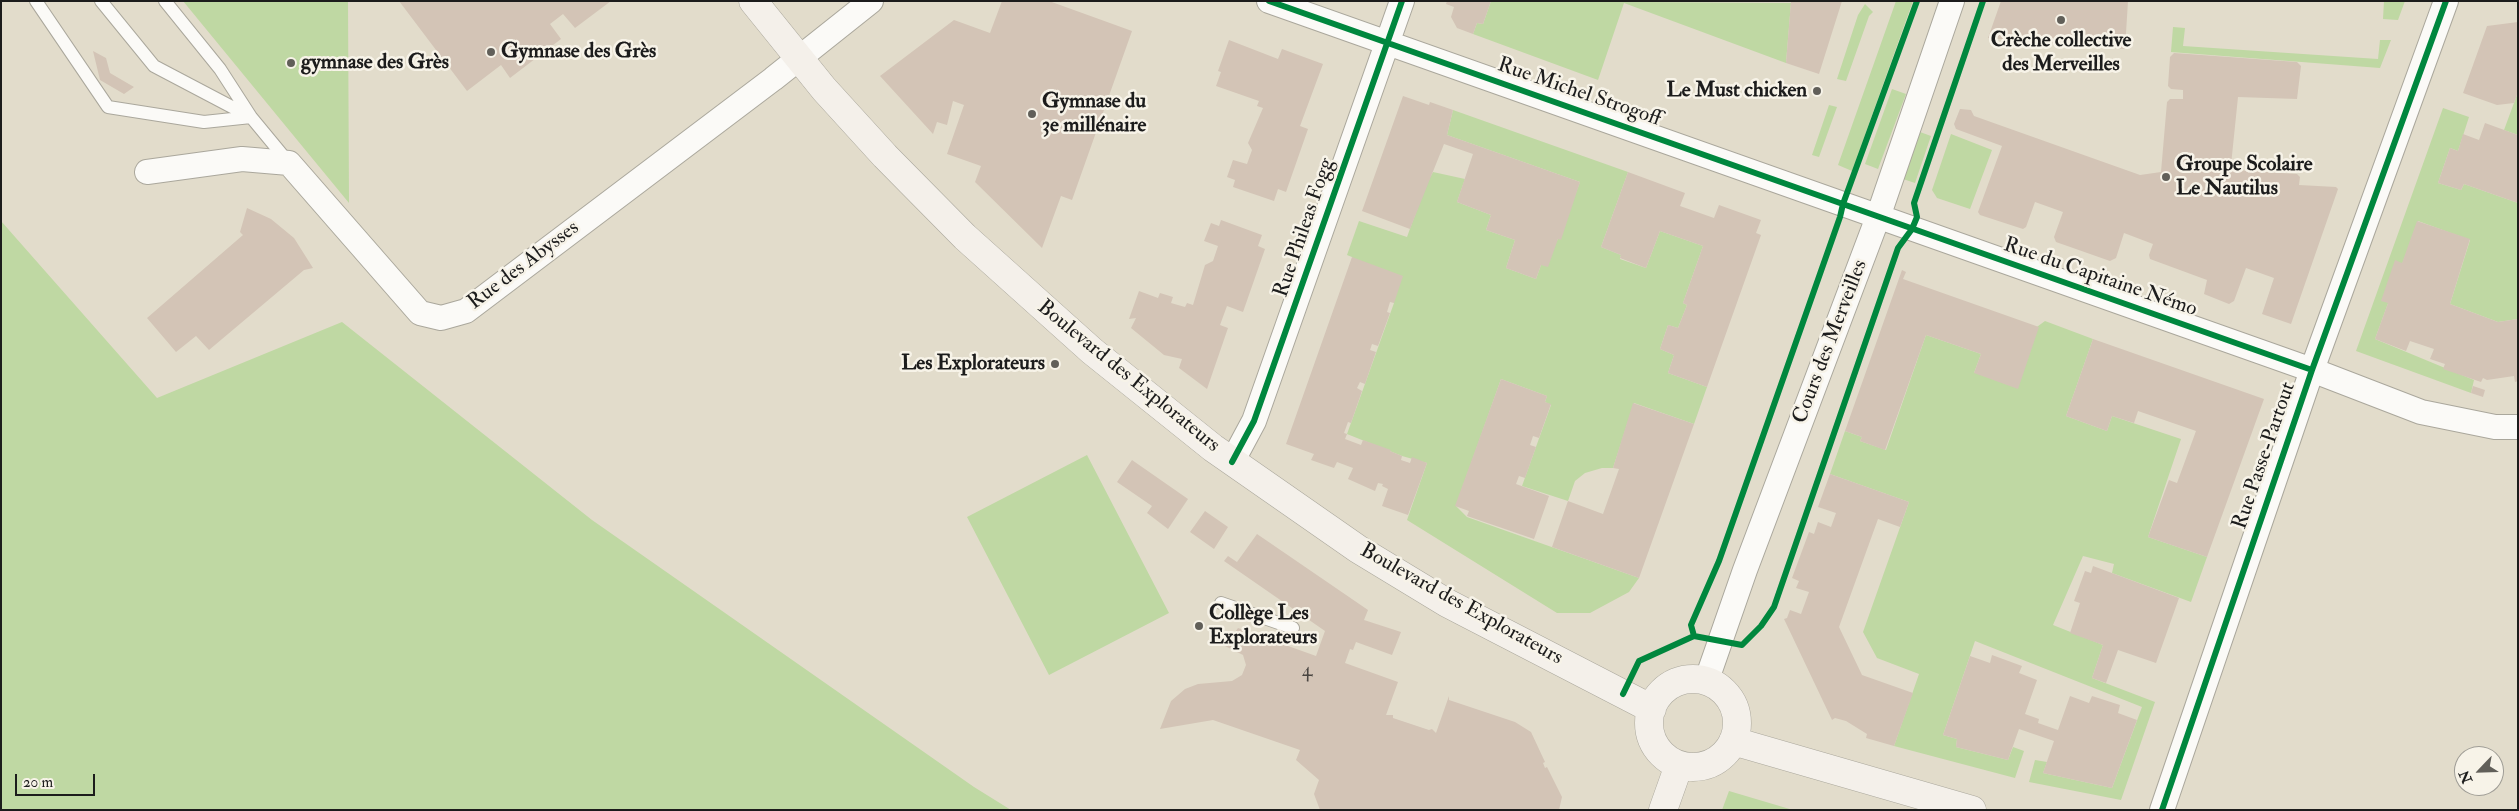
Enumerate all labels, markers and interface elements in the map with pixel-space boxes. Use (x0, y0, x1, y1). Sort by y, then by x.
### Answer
marker: Crèche collective des Merveilles (2055, 14, 2067, 26)
place label: Crèche collective des Merveilles (1991, 28, 2131, 78)
place label: Gymnase des Grès (501, 39, 656, 65)
marker: Gymnase des Grès (485, 46, 497, 58)
place label: gymnase des Grès (301, 50, 449, 76)
street label: Rue Michel Strogoff (1494, 53, 1664, 133)
marker: gymnase des Grès (285, 57, 297, 69)
place label: Le Must chicken (1667, 78, 1807, 104)
marker: Le Must chicken (1811, 85, 1823, 97)
place label: Gymnase du 3e millénaire (1042, 89, 1146, 139)
marker: Gymnase du 3e millénaire (1026, 108, 1038, 120)
place label: Groupe Scolaire Le Nautilus (2176, 152, 2312, 202)
street label: Rue Phileas Fogg (1269, 155, 1341, 301)
marker: Groupe Scolaire Le Nautilus (2160, 171, 2172, 183)
street label: Rue des Abysses (463, 216, 585, 316)
street label: Rue du Capitaine Némo (2000, 233, 2200, 323)
street label: Cours des Merveilles (1788, 257, 1874, 427)
street label: Boulevard des Explorateurs (1032, 296, 1224, 458)
place label: Les Explorateurs (901, 351, 1045, 377)
marker: Les Explorateurs (1049, 358, 1061, 370)
street label: Rue Passe-Partout (2228, 379, 2302, 533)
street label: Boulevard des Explorateurs (1355, 539, 1567, 671)
place label: Collège Les Explorateurs (1209, 601, 1317, 651)
marker: Collège Les Explorateurs (1193, 620, 1205, 632)
house number: 4 (1302, 661, 1312, 683)
north arrow (2454, 746, 2504, 796)
scale bar (18, 764, 98, 796)
text: N (2455, 768, 2476, 786)
text: 20 m (23, 773, 53, 792)

